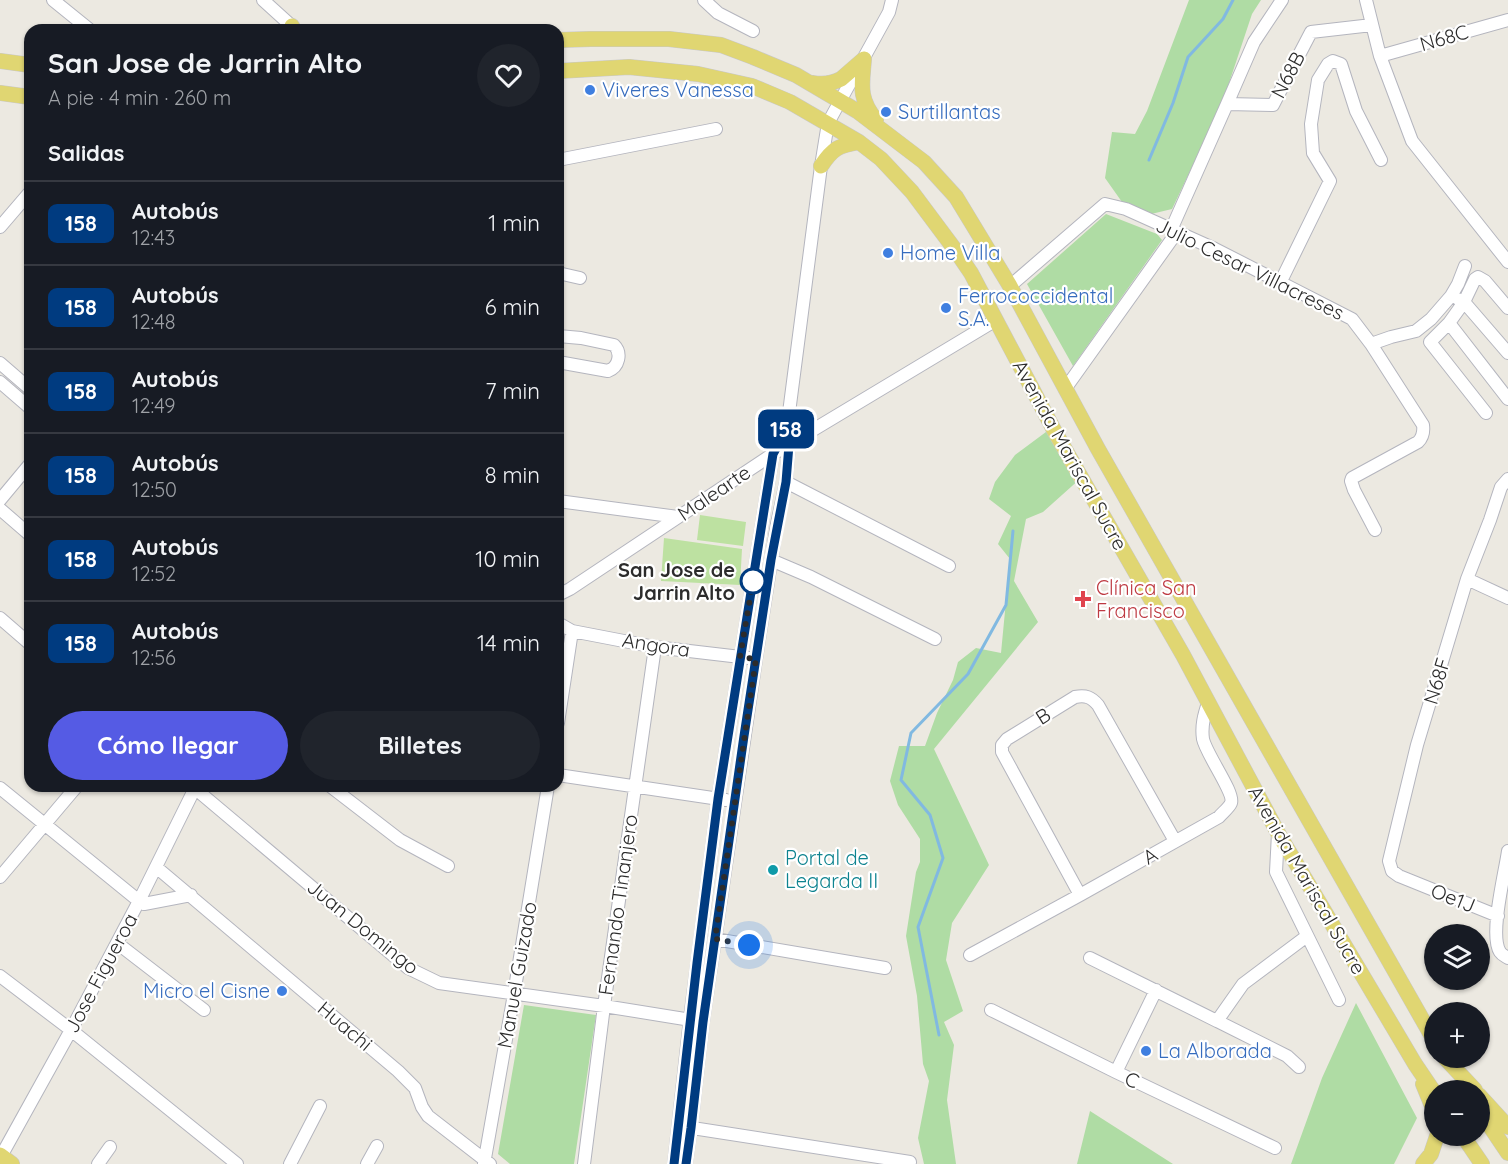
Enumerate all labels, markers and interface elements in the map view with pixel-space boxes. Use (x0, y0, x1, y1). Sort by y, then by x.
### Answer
street label: N68C (1417, 19, 1471, 56)
button: heart (477, 44, 540, 107)
text: San Jose de Jarrin Alto (48, 45, 362, 80)
street label: N68B (1265, 47, 1310, 102)
place label: Viveres Vanessa (602, 77, 754, 102)
marker: Viveres Vanessa (583, 83, 597, 97)
text: A pie · 4 min · 260 m (48, 85, 231, 110)
place label: Surtillantas (898, 99, 1001, 124)
marker: Surtillantas (879, 105, 893, 119)
text: Salidas (48, 139, 124, 167)
text: Autobús (132, 197, 219, 225)
text: 1 min (488, 209, 540, 237)
text: 158 (65, 210, 97, 236)
street label: Julio Cesar Villacreses (1152, 212, 1348, 325)
text: 12:43 (132, 225, 175, 250)
place label: Home Villa (900, 240, 1000, 265)
marker: Home Villa (881, 246, 895, 260)
text: Autobús (132, 281, 219, 309)
place label: Ferrococcidental S.A. (958, 283, 1113, 331)
text: 6 min (485, 293, 540, 321)
text: 158 (65, 294, 97, 320)
marker: Ferrococcidental S.A. (939, 301, 953, 315)
text: 12:48 (132, 309, 176, 334)
street label: Avenida Mariscal Sucre (1008, 355, 1133, 554)
text: Autobús (132, 365, 219, 393)
text: 7 min (485, 377, 540, 405)
text: 158 (65, 378, 97, 404)
text: 12:49 (132, 393, 176, 418)
line badge: 158 (752, 410, 820, 448)
text: 158 (770, 416, 802, 442)
text: Autobús (132, 449, 219, 477)
street label: Malearte (673, 459, 755, 526)
text: 8 min (485, 461, 540, 489)
text: 158 (65, 462, 97, 488)
text: 12:50 (132, 477, 177, 502)
text: Autobús (132, 533, 219, 561)
text: 10 min (475, 545, 540, 573)
text: 158 (65, 546, 97, 572)
place label: San Jose de Jarrin Alto (618, 557, 735, 605)
text: 12:52 (132, 561, 176, 586)
marker: San Jose de Jarrin Alto (740, 568, 766, 594)
place label: Clínica San Francisco (1096, 575, 1197, 623)
marker: Clínica San Francisco (1074, 590, 1092, 608)
text: Autobús (132, 617, 219, 645)
street label: Angora (620, 627, 692, 662)
text: 14 min (477, 629, 540, 657)
text: 158 (65, 630, 97, 656)
text: 12:56 (132, 645, 176, 670)
street label: N68F (1418, 655, 1455, 707)
street label: B (1031, 702, 1055, 730)
button: Cómo llegar (48, 711, 288, 780)
button: Billetes (300, 711, 540, 780)
street label: Avenida Mariscal Sucre (1243, 781, 1372, 979)
street label: Fernando Tinanjero (592, 813, 643, 997)
street label: A (1138, 841, 1162, 870)
place label: Portal de Legarda II (785, 845, 878, 893)
marker: Portal de Legarda II (766, 863, 780, 877)
street label: Juan Domingo (302, 874, 424, 979)
street label: Oe1J (1427, 877, 1479, 918)
street label: Manuel Guizado (491, 900, 542, 1050)
street label: Jose Figueroa (59, 909, 143, 1037)
map controls (1424, 924, 1490, 1146)
button: layers (1424, 924, 1490, 990)
your location (734, 930, 764, 960)
place label: Micro el Cisne (143, 978, 270, 1003)
marker: Micro el Cisne (275, 984, 289, 998)
street label: Huachi (313, 996, 378, 1056)
button: + (1424, 1002, 1490, 1068)
place label: La Alborada (1158, 1038, 1272, 1063)
marker: La Alborada (1139, 1044, 1153, 1058)
street label: C (1121, 1065, 1143, 1094)
button: − (1424, 1080, 1490, 1146)

